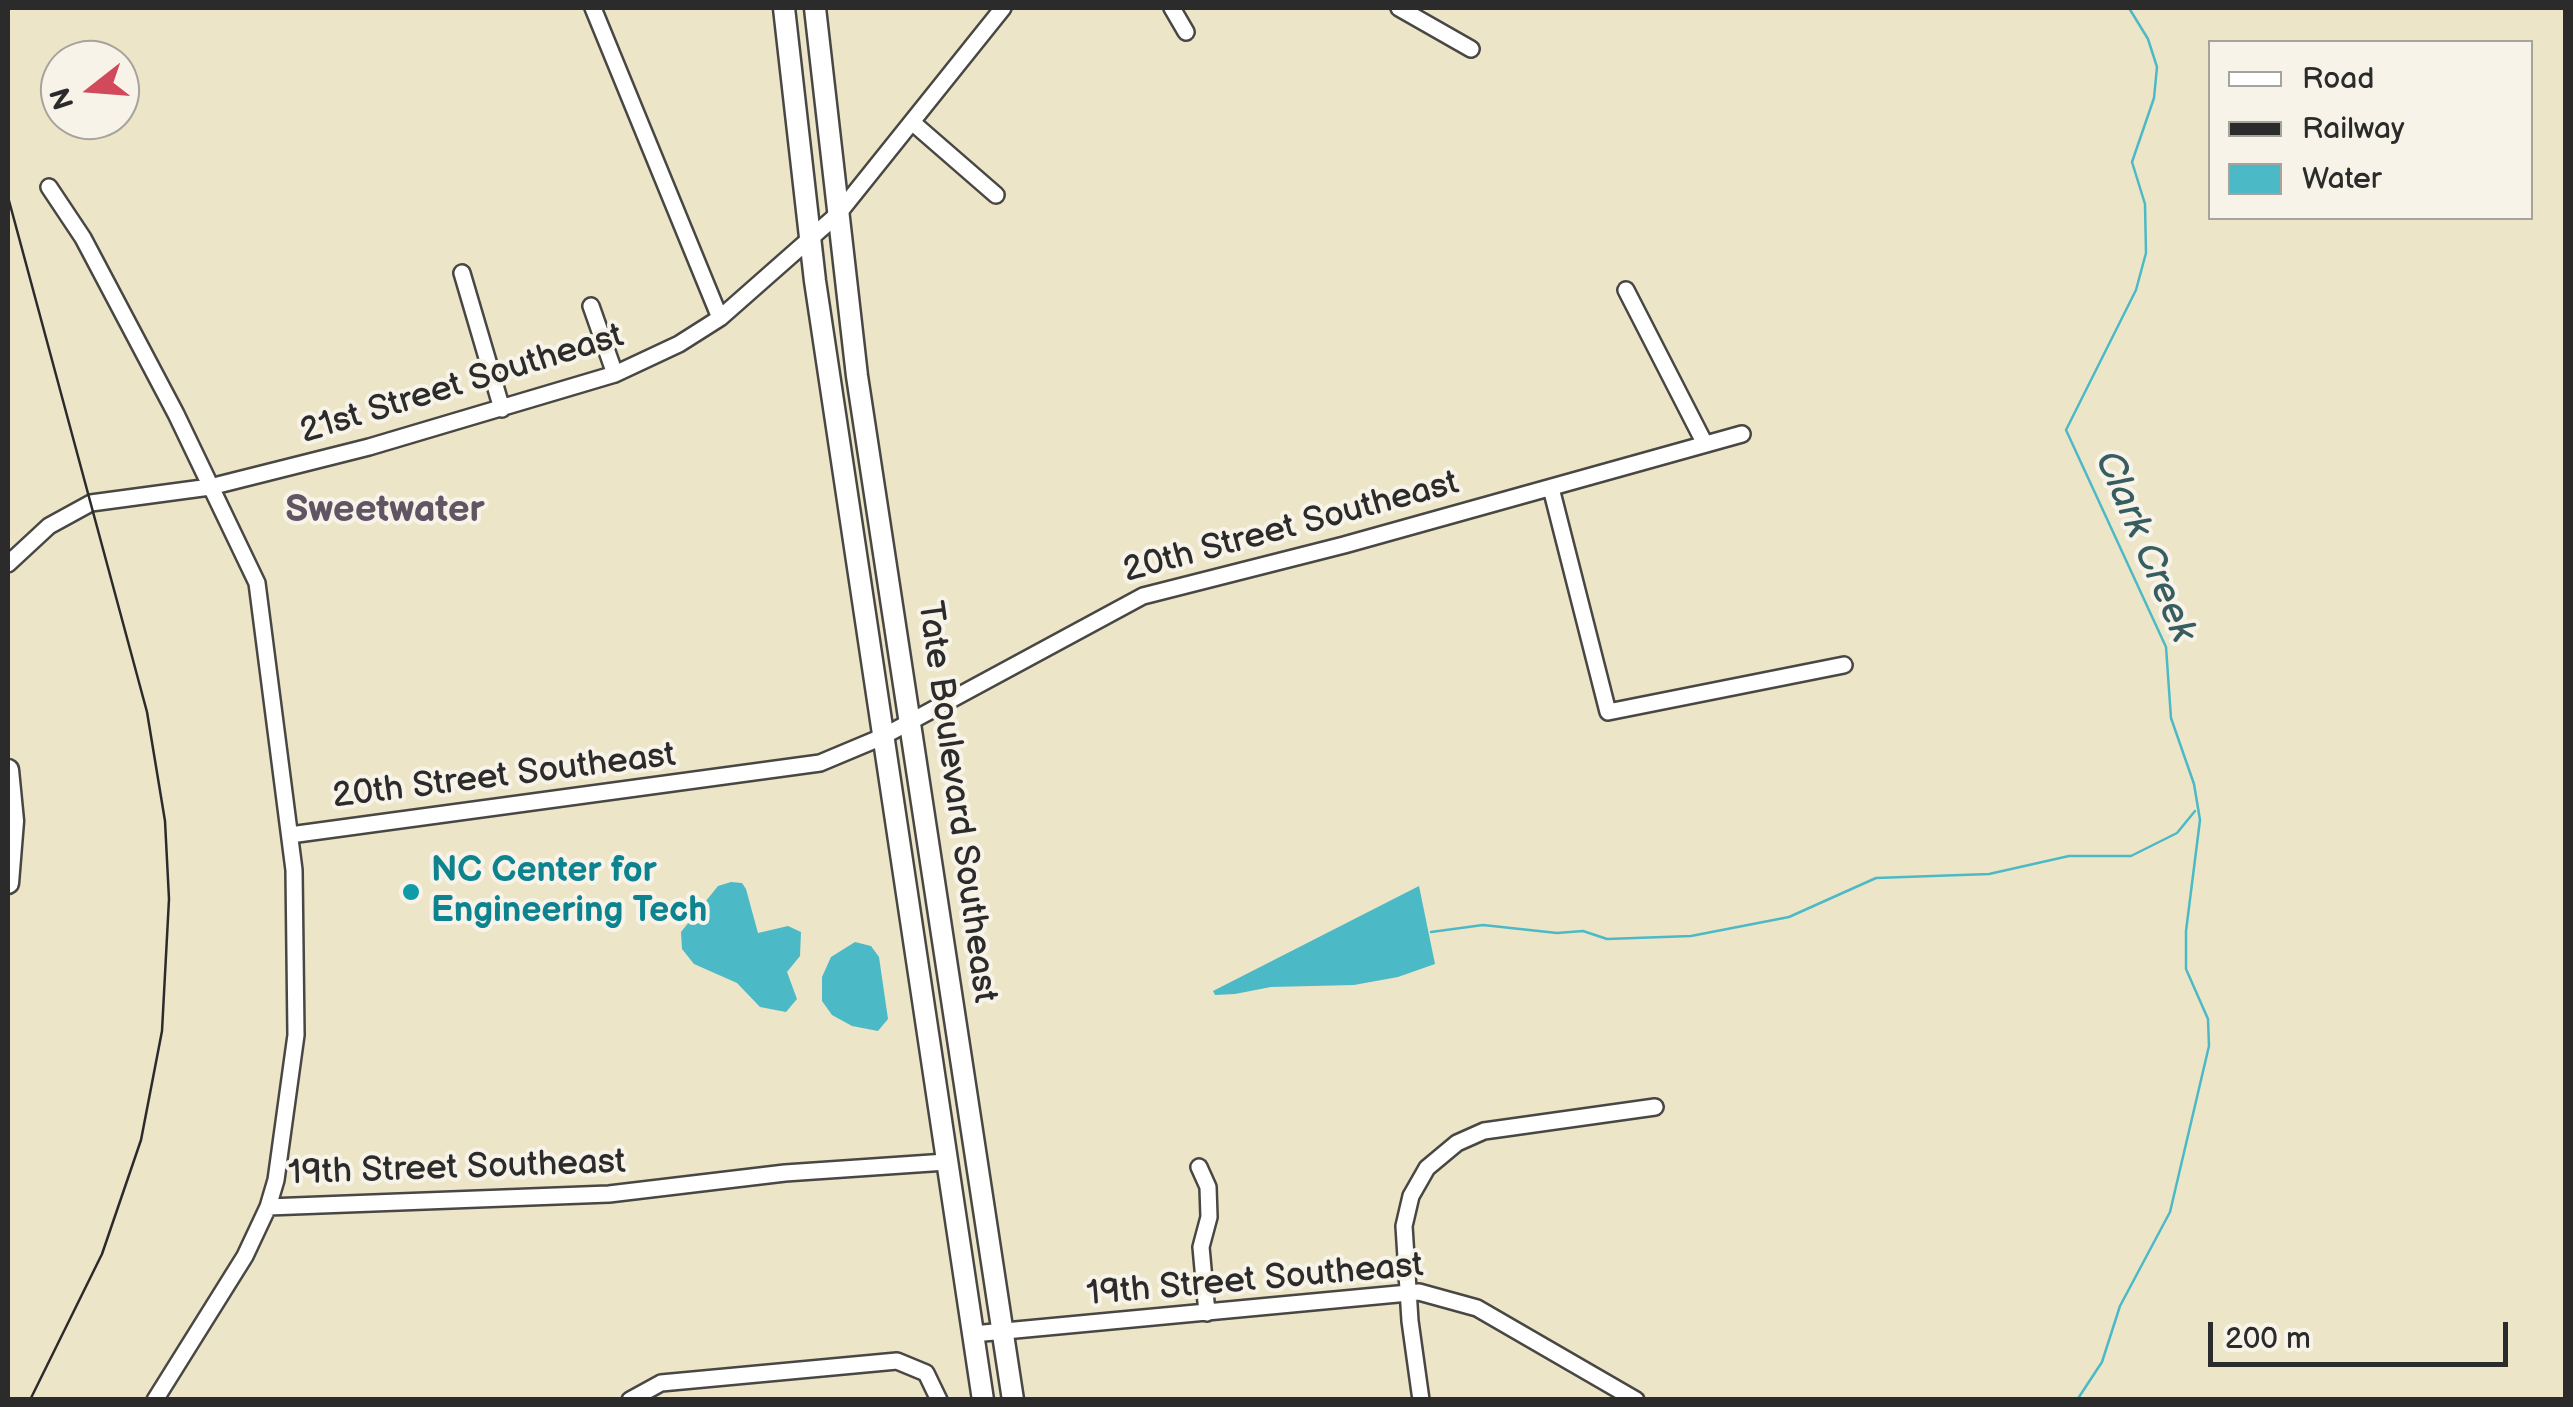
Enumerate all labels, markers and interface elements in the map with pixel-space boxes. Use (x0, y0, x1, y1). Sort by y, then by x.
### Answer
north arrow (40, 40, 140, 140)
legend (2208, 40, 2533, 220)
text: Road (2302, 61, 2375, 97)
text: N (44, 83, 82, 113)
text: Railway (2302, 111, 2404, 147)
text: Water (2302, 161, 2382, 197)
street label: 21st Street Southeast (295, 316, 629, 454)
water label: Clark Creek (2083, 445, 2205, 649)
street label: 20th Street Southeast (1119, 463, 1463, 593)
district label: Sweetwater (285, 488, 485, 534)
street label: Tate Boulevard Southeast (907, 599, 1005, 1005)
street label: 20th Street Southeast (330, 735, 678, 819)
place label: NC Center for Engineering Tech (431, 851, 707, 933)
marker: NC Center for Engineering Tech (400, 881, 422, 903)
street label: 19th Street Southeast (287, 1142, 627, 1196)
street label: 19th Street Southeast (1085, 1245, 1425, 1317)
scale bar (2213, 1302, 2513, 1364)
text: 200 m (2225, 1321, 2311, 1357)

